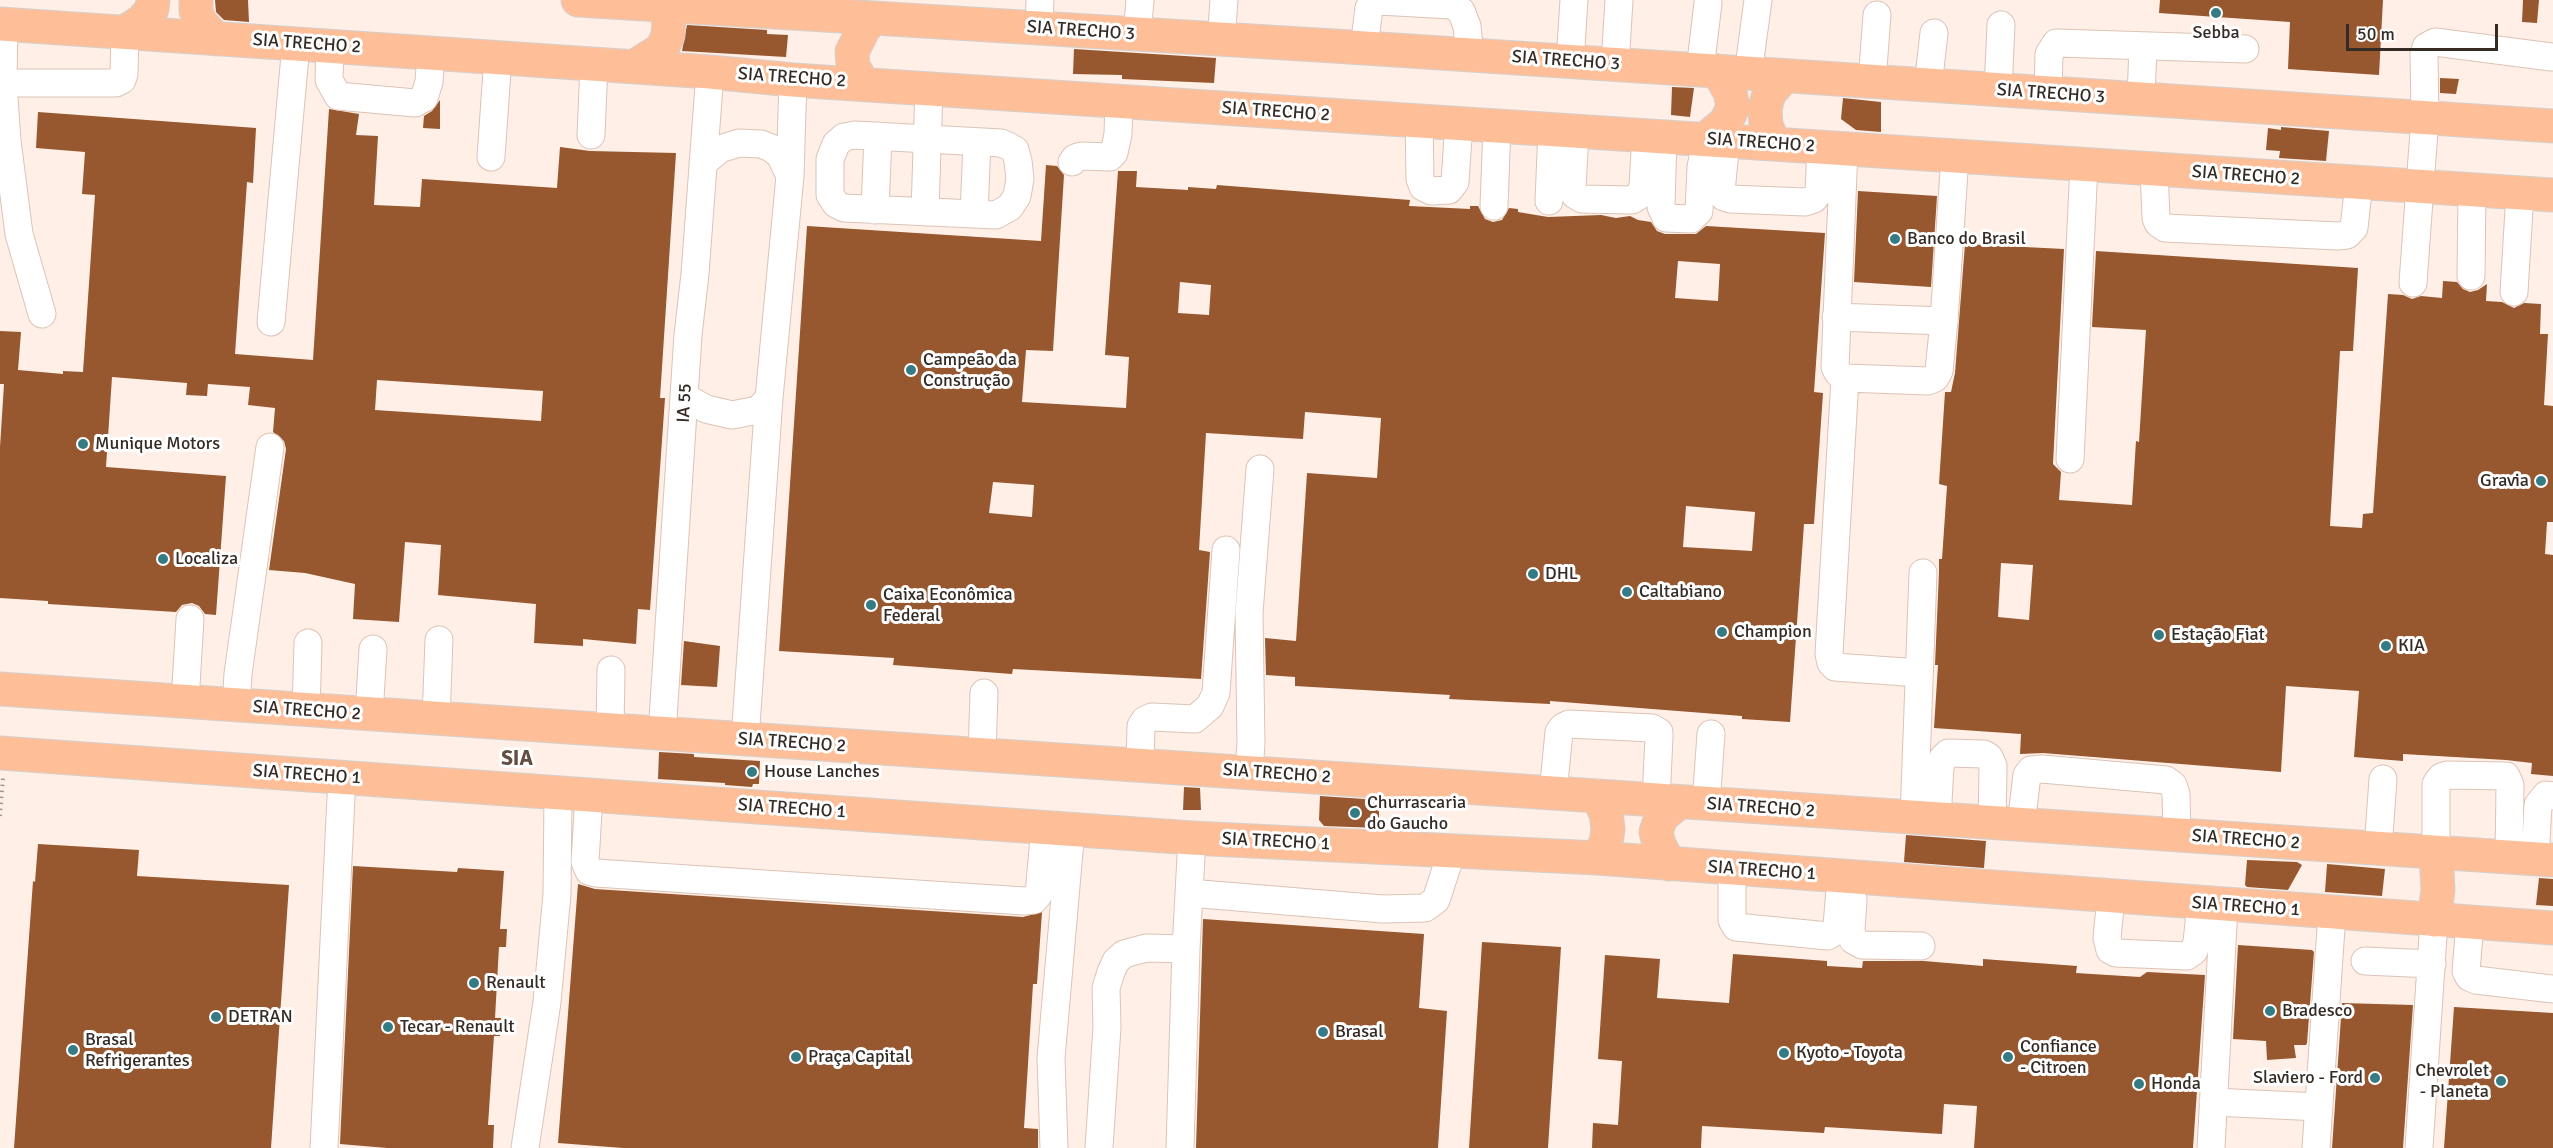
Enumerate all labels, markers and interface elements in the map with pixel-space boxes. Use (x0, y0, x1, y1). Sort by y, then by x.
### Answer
marker: Sebba (2209, 6, 2223, 20)
scale bar (2349, 12, 2500, 50)
street label: SIA TRECHO 3 (1026, 16, 1136, 46)
place label: Sebba (2192, 22, 2240, 44)
text: 50 m (2357, 23, 2395, 45)
street label: SIA TRECHO 2 (252, 29, 362, 59)
street label: SIA TRECHO 3 (1511, 46, 1621, 76)
street label: SIA TRECHO 2 (737, 63, 847, 93)
street label: SIA TRECHO 3 (1996, 79, 2106, 109)
street label: SIA TRECHO 2 (1221, 97, 1331, 127)
street label: SIA TRECHO 2 (1706, 128, 1816, 158)
street label: SIA TRECHO 2 (2191, 161, 2301, 191)
place label: Banco do Brasil (1907, 228, 2026, 250)
marker: Banco do Brasil (1888, 232, 1902, 246)
place label: Campeão da Construção (923, 349, 1017, 392)
marker: Campeão da Construção (904, 363, 918, 377)
street label: IA 55 (673, 383, 697, 423)
place label: Munique Motors (95, 433, 220, 455)
marker: Munique Motors (76, 437, 90, 451)
place label: Gravia (2480, 470, 2529, 492)
marker: Gravia (2534, 474, 2548, 488)
place label: Localiza (175, 548, 238, 570)
marker: Localiza (156, 552, 170, 566)
place label: DHL (1545, 563, 1578, 585)
marker: DHL (1526, 567, 1540, 581)
place label: Caltabiano (1639, 581, 1722, 603)
place label: Caixa Econômica Federal (883, 584, 1013, 626)
marker: Caltabiano (1620, 585, 1634, 599)
marker: Caixa Econômica Federal (864, 598, 878, 612)
place label: Champion (1734, 621, 1812, 643)
place label: Estação Fiat (2171, 624, 2265, 646)
marker: Champion (1715, 625, 1729, 639)
marker: Estação Fiat (2152, 628, 2166, 642)
place label: KIA (2398, 635, 2425, 657)
marker: KIA (2379, 639, 2393, 653)
street label: SIA TRECHO 2 (252, 696, 362, 726)
street label: SIA TRECHO 2 (737, 728, 847, 758)
district label: SIA (501, 746, 533, 772)
street label: SIA TRECHO 2 (1222, 759, 1332, 789)
street label: SIA TRECHO 1 (252, 760, 362, 790)
place label: House Lanches (764, 761, 880, 783)
marker: House Lanches (745, 765, 759, 779)
place label: Churrascaria do Gaucho (1367, 792, 1466, 834)
street label: SIA TRECHO 2 (1706, 793, 1816, 823)
street label: SIA TRECHO 1 (737, 794, 847, 824)
marker: Churrascaria do Gaucho (1348, 806, 1362, 820)
street label: SIA TRECHO 2 (2191, 825, 2301, 855)
street label: SIA TRECHO 1 (1221, 828, 1331, 856)
street label: SIA TRECHO 1 (1707, 856, 1817, 886)
street label: SIA TRECHO 1 (2191, 892, 2301, 922)
place label: Renault (486, 972, 546, 994)
marker: Renault (467, 976, 481, 990)
place label: Bradesco (2282, 1000, 2352, 1022)
marker: Bradesco (2263, 1004, 2277, 1018)
place label: DETRAN (228, 1006, 293, 1028)
marker: DETRAN (209, 1010, 223, 1024)
place label: Tecar - Renault (400, 1016, 514, 1038)
marker: Tecar - Renault (381, 1020, 395, 1034)
place label: Brasal (1335, 1021, 1384, 1043)
marker: Brasal (1316, 1025, 1330, 1039)
place label: Brasal Refrigerantes (85, 1029, 190, 1072)
place label: Confiance - Citroen (2020, 1036, 2097, 1078)
place label: Kyoto - Toyota (1796, 1042, 1903, 1064)
marker: Brasal Refrigerantes (66, 1043, 80, 1057)
place label: Praça Capital (808, 1046, 910, 1068)
marker: Kyoto - Toyota (1777, 1046, 1791, 1060)
marker: Praça Capital (789, 1050, 803, 1064)
marker: Confiance - Citroen (2001, 1050, 2015, 1064)
place label: Chevrolet - Planeta (2415, 1060, 2489, 1102)
place label: Slaviero - Ford (2253, 1067, 2363, 1089)
marker: Slaviero - Ford (2368, 1071, 2382, 1085)
place label: Honda (2151, 1073, 2201, 1095)
marker: Chevrolet - Planeta (2494, 1074, 2508, 1088)
marker: Honda (2132, 1077, 2146, 1091)

